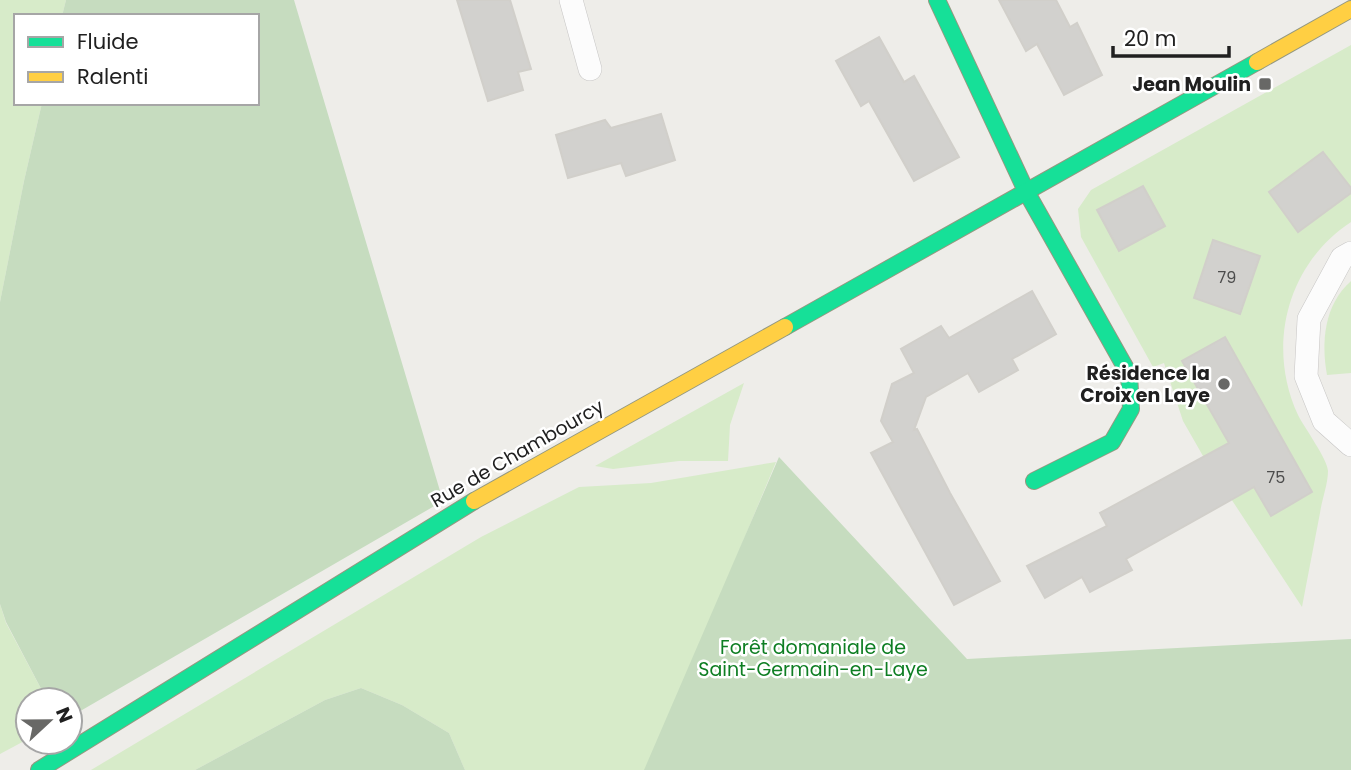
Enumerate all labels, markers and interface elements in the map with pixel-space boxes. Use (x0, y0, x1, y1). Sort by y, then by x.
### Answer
legend (14, 14, 259, 105)
scale bar (1113, 14, 1228, 58)
text: 20 m (1124, 24, 1177, 53)
text: Fluide (77, 27, 139, 56)
text: Ralenti (77, 62, 148, 91)
place label: Jean Moulin (1132, 71, 1251, 98)
marker: Jean Moulin (1257, 76, 1273, 92)
house number: 79 (1218, 266, 1236, 289)
place label: Résidence la Croix en Laye (1080, 360, 1210, 409)
marker: Résidence la Croix en Laye (1216, 376, 1232, 392)
street label: Rue de Chambourcy (426, 393, 609, 514)
house number: 75 (1267, 466, 1285, 489)
park label: Forêt domaniale de Saint-Germain-en-Laye (698, 634, 928, 683)
north arrow (14, 686, 84, 756)
text: N (49, 703, 79, 727)

